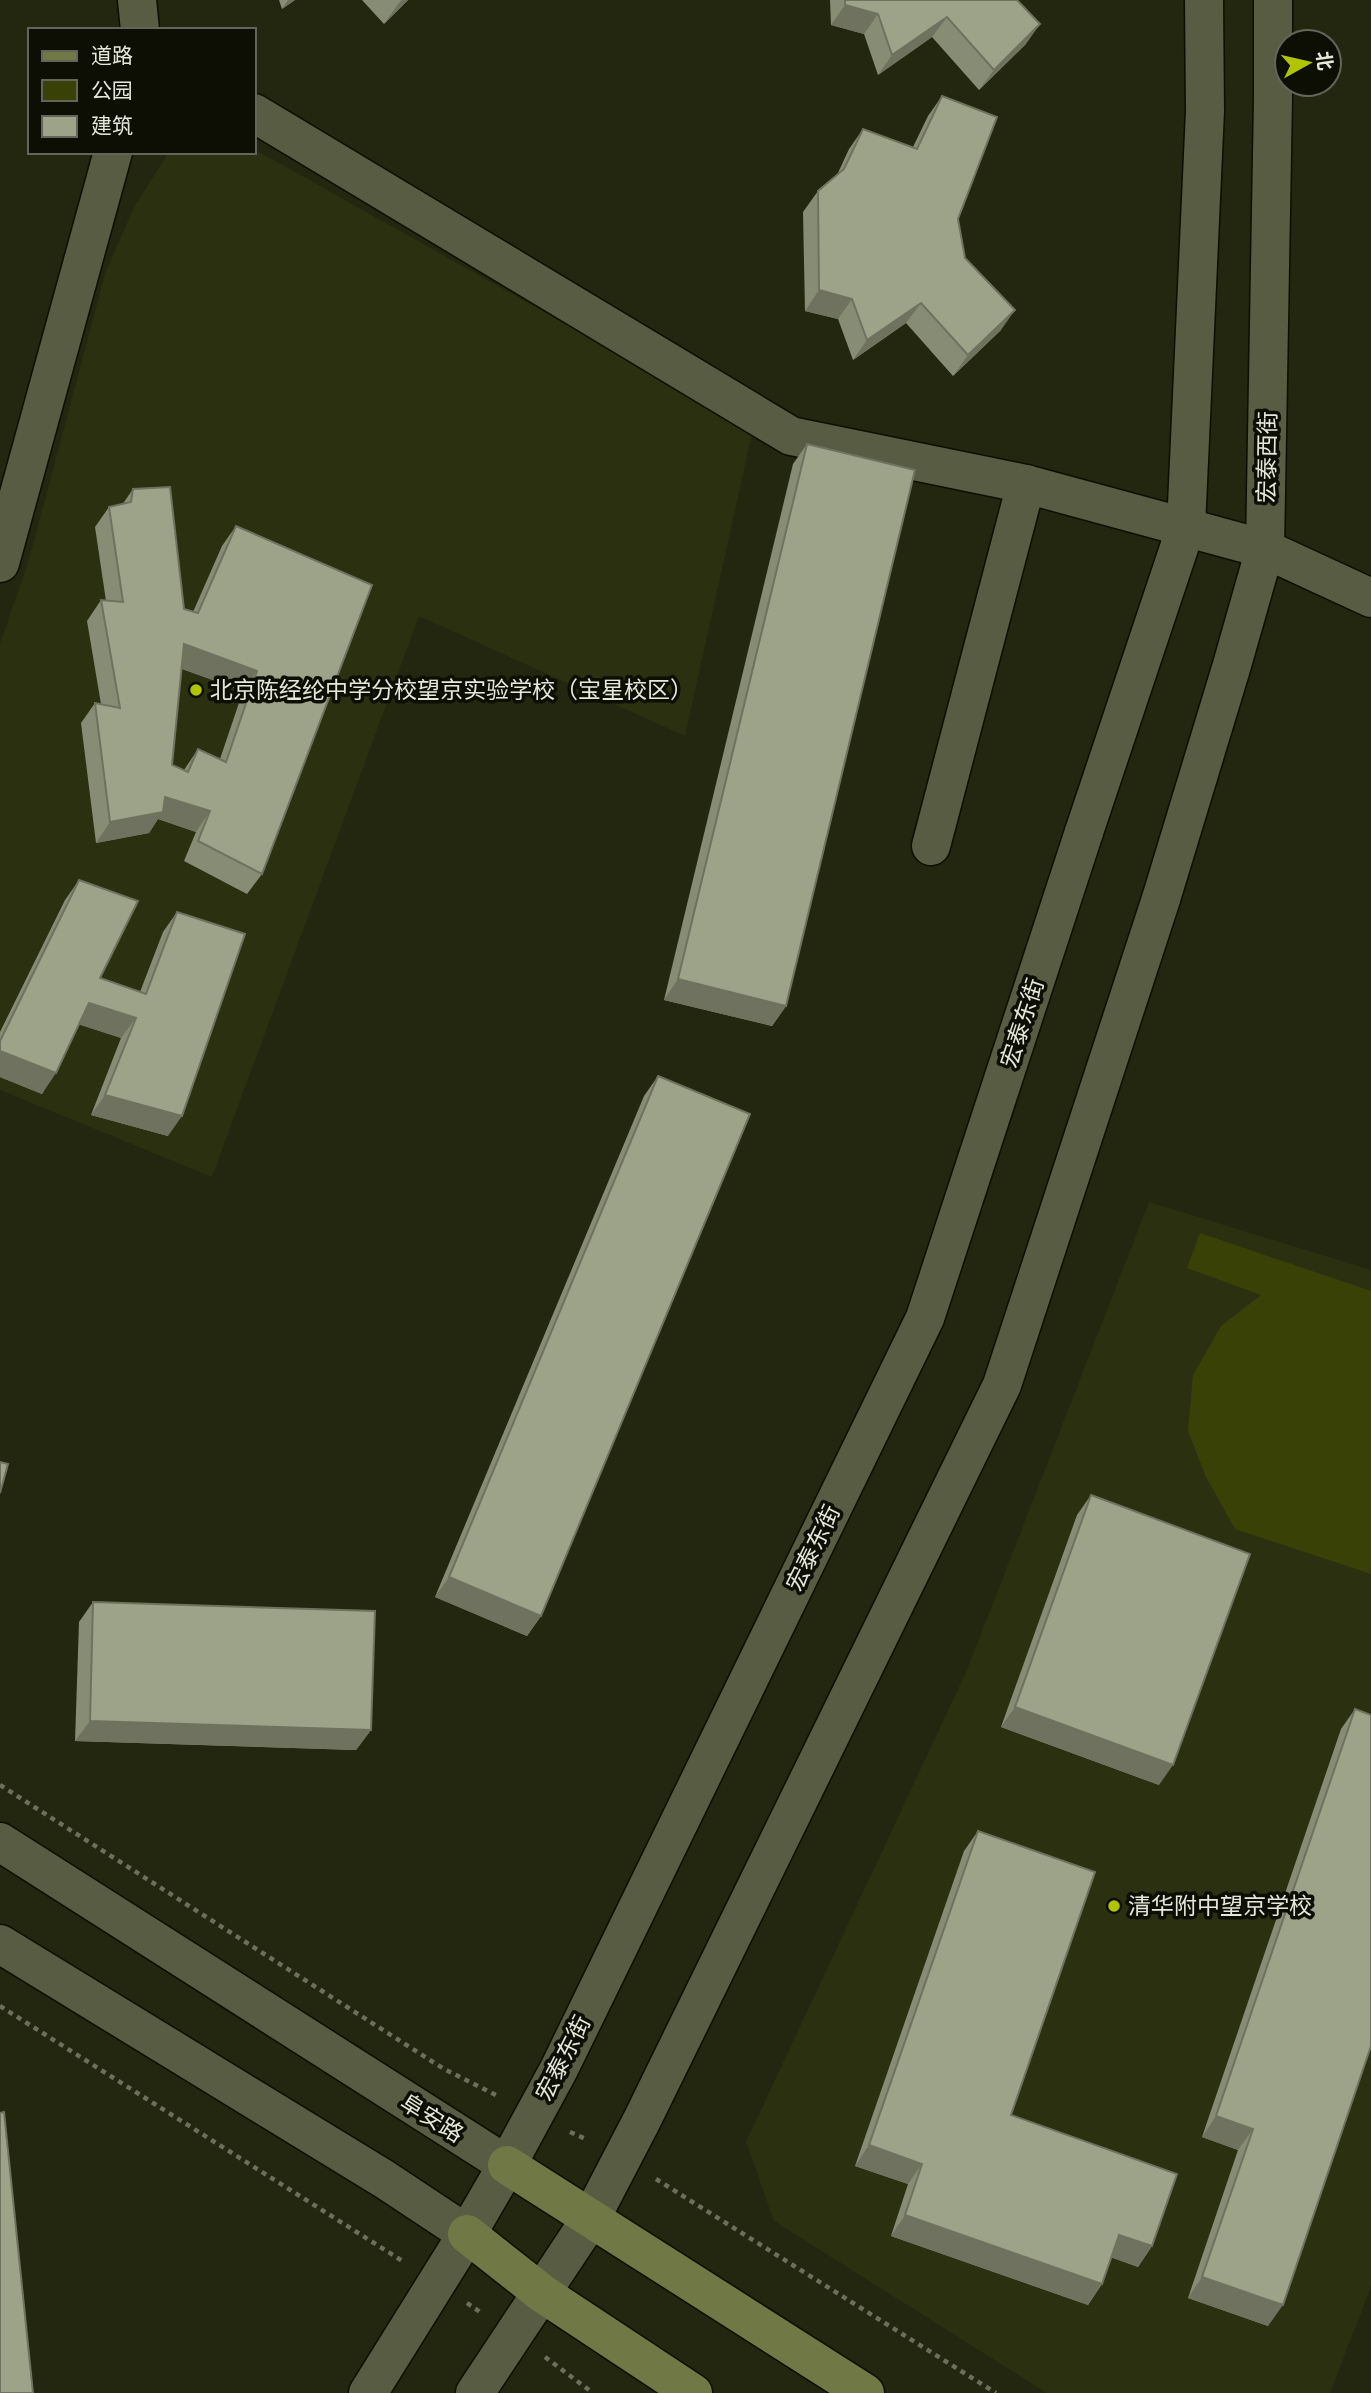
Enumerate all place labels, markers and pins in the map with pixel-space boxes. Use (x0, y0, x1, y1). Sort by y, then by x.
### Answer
place label: 北京陈经纶中学分校望京实验学校（宝星校区） (210, 677, 693, 703)
marker: 北京陈经纶中学分校望京实验学校（宝星校区） (188, 682, 204, 698)
place label: 清华附中望京学校 (1128, 1893, 1312, 1919)
marker: 清华附中望京学校 (1106, 1898, 1122, 1914)

